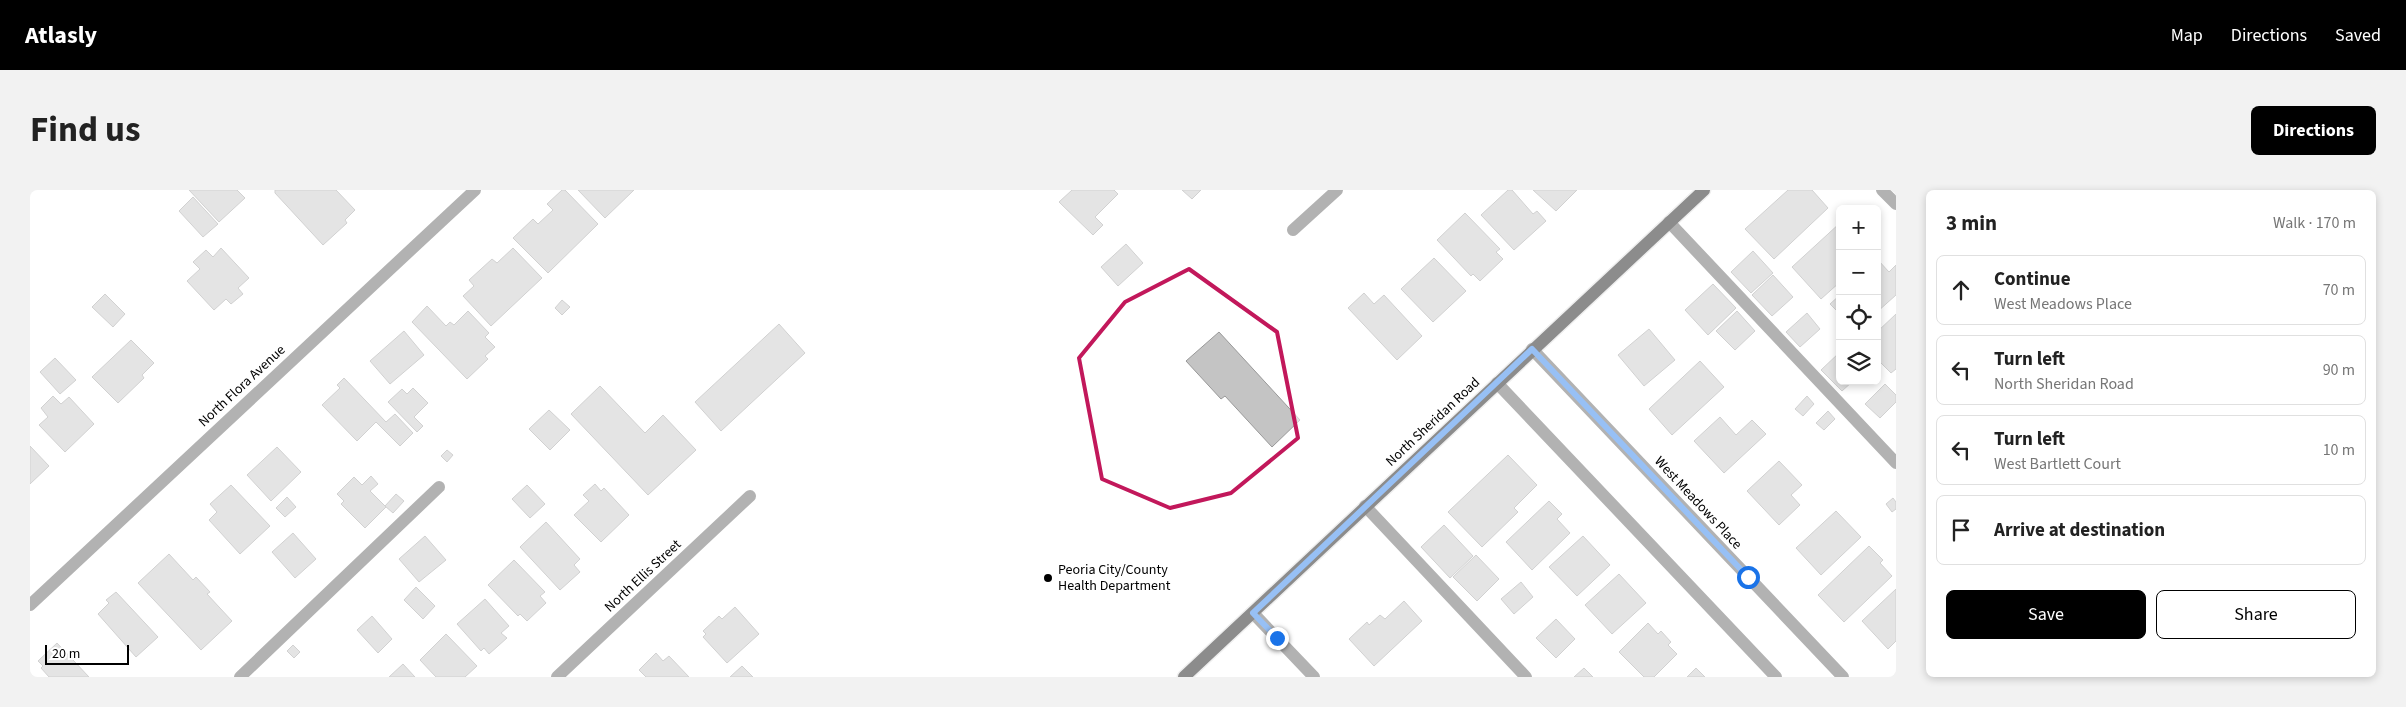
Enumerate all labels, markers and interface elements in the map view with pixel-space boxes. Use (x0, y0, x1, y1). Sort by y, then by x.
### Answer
text: Atlasly (25, 18, 97, 53)
text: Map (2171, 23, 2203, 48)
text: Directions (2231, 23, 2307, 48)
text: Saved (2335, 23, 2381, 48)
text: Find us (30, 105, 140, 155)
button: Directions (2251, 106, 2376, 155)
map controls (1836, 205, 1881, 385)
button: + (1836, 205, 1881, 250)
text: 3 min (1946, 208, 1997, 238)
text: Walk · 170 m (2273, 212, 2356, 234)
button: − (1836, 250, 1881, 295)
text: Continue (1994, 266, 2071, 293)
icon: ahead (1947, 276, 1975, 304)
text: 70 m (2323, 279, 2355, 301)
text: West Meadows Place (1994, 293, 2132, 315)
button: locate (1836, 295, 1881, 340)
street label: North Flora Avenue (194, 340, 290, 432)
button: layers (1836, 340, 1881, 385)
text: Turn left (1994, 346, 2065, 373)
icon: left (1947, 356, 1975, 384)
text: 90 m (2323, 359, 2355, 381)
street label: North Sheridan Road (1381, 373, 1485, 471)
text: North Sheridan Road (1994, 373, 2134, 395)
text: Turn left (1994, 426, 2065, 453)
icon: left (1947, 436, 1975, 464)
text: 10 m (2323, 439, 2355, 461)
street label: West Meadows Place (1650, 452, 1747, 554)
text: West Bartlett Court (1994, 453, 2121, 475)
icon: arrive (1947, 516, 1975, 544)
text: Arrive at destination (1994, 517, 2165, 544)
street label: North Ellis Street (600, 535, 686, 617)
place label: Peoria City/County Health Department (1058, 560, 1171, 596)
route start (1737, 566, 1760, 589)
marker: Peoria City/County Health Department (1042, 572, 1054, 584)
button: Save (1946, 590, 2146, 639)
button: Share (2156, 590, 2356, 639)
route end (1266, 627, 1289, 650)
scale bar (45, 642, 129, 665)
text: 20 m (52, 644, 80, 664)

